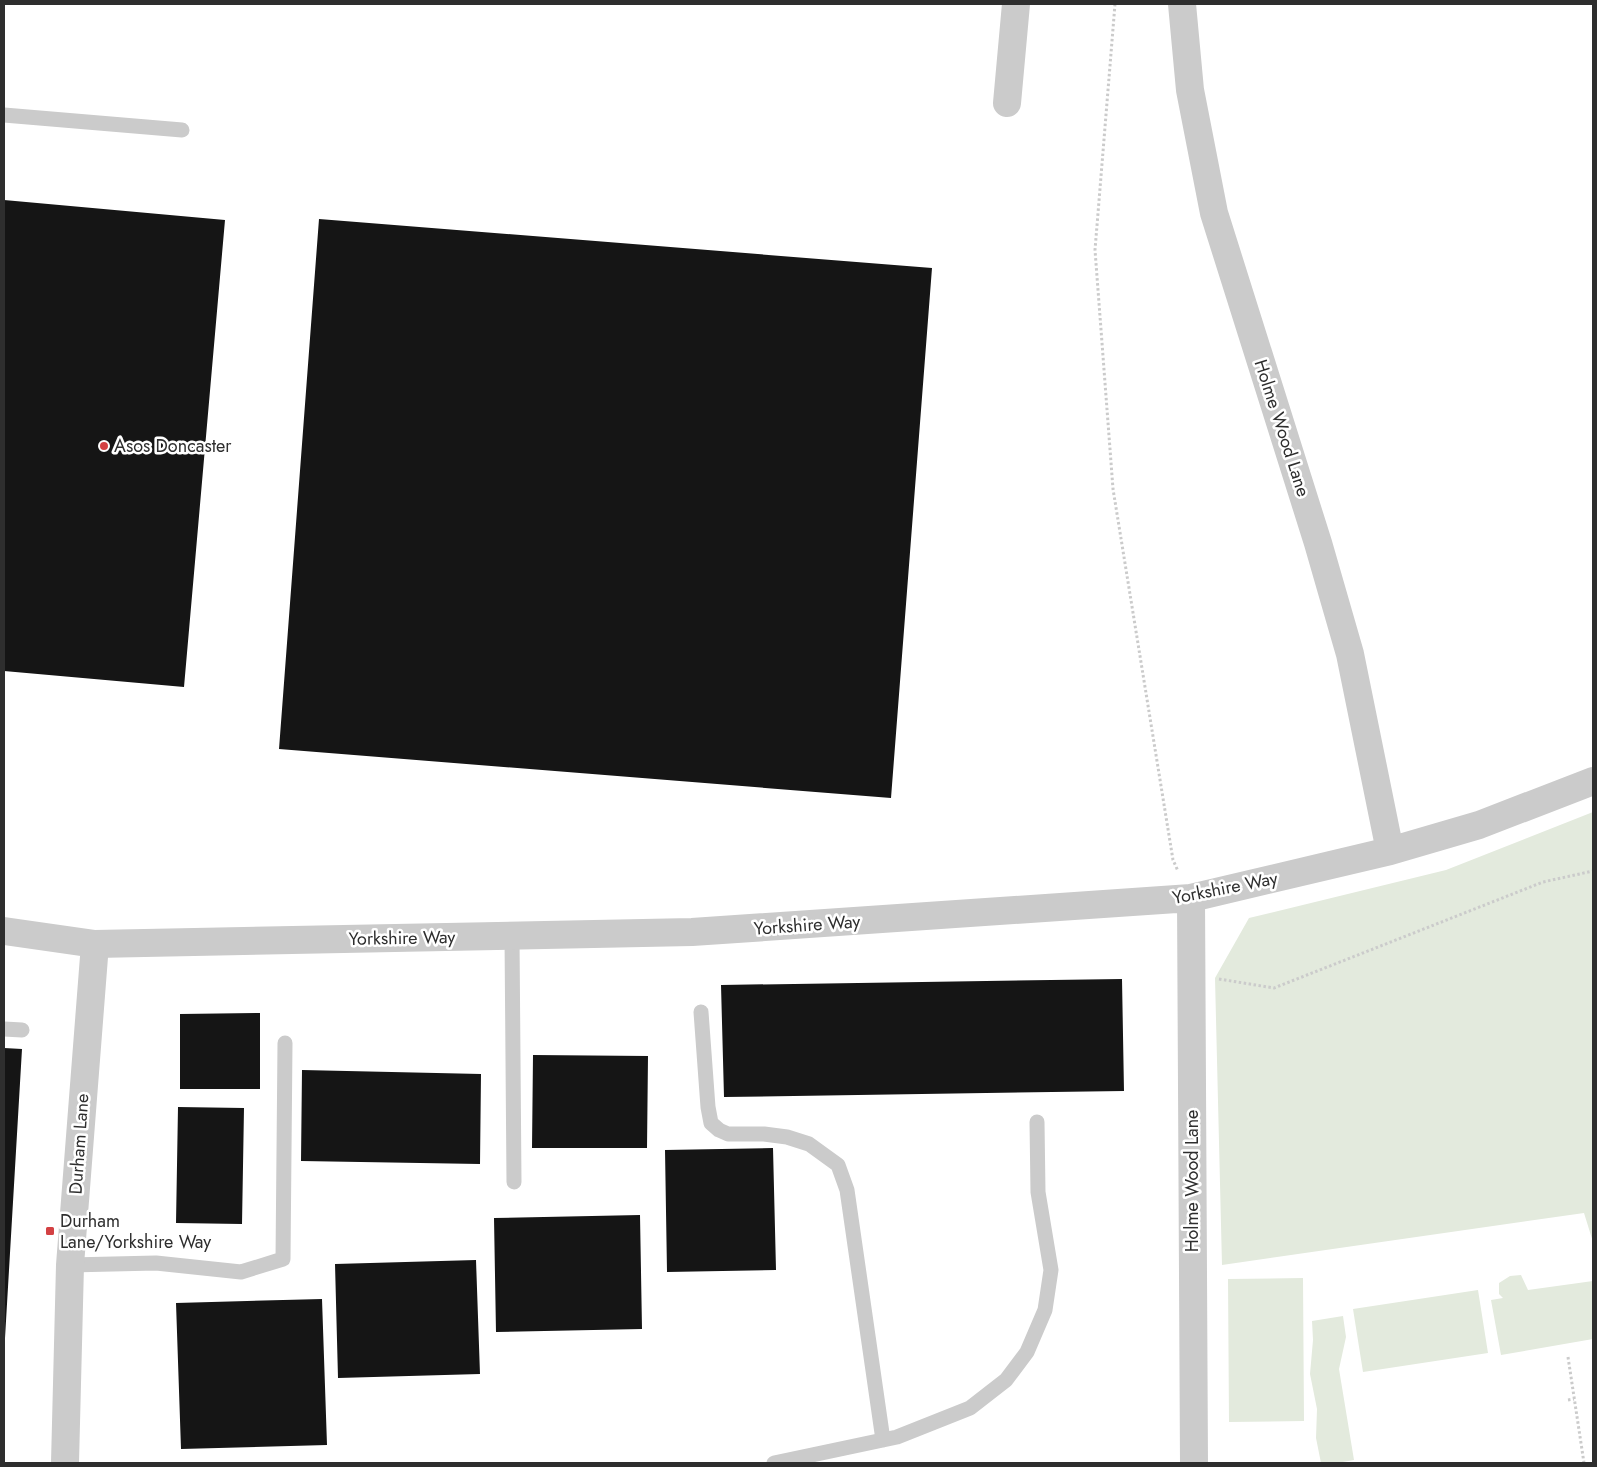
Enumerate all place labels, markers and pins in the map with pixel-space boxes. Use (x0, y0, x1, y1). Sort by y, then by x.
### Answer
place label: Asos Doncaster (114, 433, 232, 459)
marker: Asos Doncaster (98, 440, 110, 452)
place label: Durham Lane/Yorkshire Way (60, 1208, 211, 1255)
marker: Durham Lane/Yorkshire Way (44, 1225, 56, 1237)

